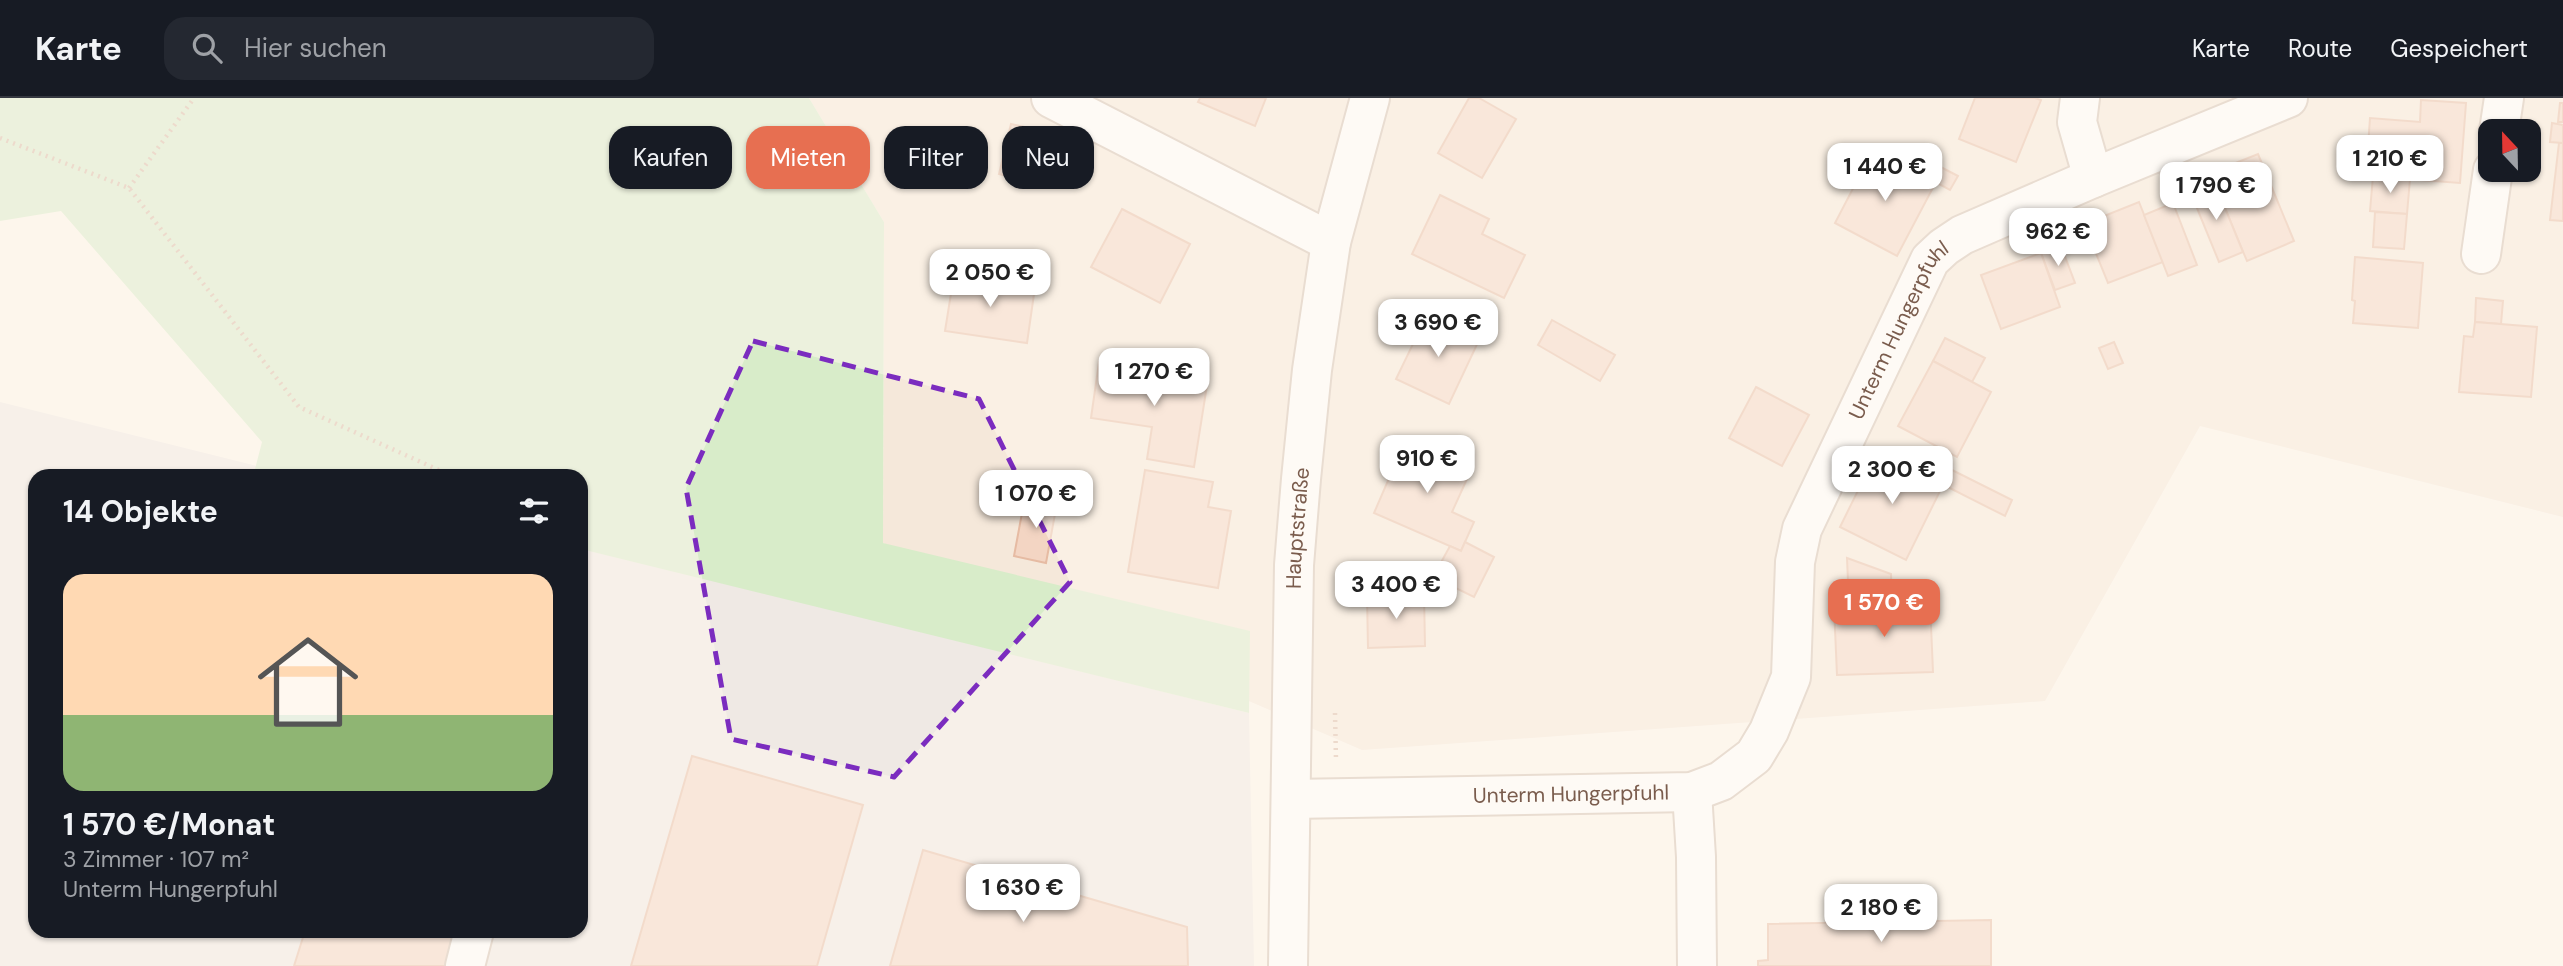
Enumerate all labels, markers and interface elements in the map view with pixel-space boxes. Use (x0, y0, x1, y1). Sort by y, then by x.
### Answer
search box (164, 17, 654, 80)
text: Karte (35, 27, 122, 70)
icon: search (188, 29, 226, 67)
text: Hier suchen (244, 31, 387, 65)
text: Karte (2192, 33, 2250, 64)
text: Route (2288, 33, 2352, 64)
text: Gespeichert (2390, 33, 2528, 64)
north arrow (2478, 119, 2541, 182)
map controls (2478, 119, 2541, 182)
chip: Kaufen (609, 126, 732, 189)
chip: Mieten (746, 126, 870, 189)
chip: Filter (884, 126, 988, 189)
chip: Neu (1002, 126, 1094, 189)
pin: 1 210 € (2325, 136, 2455, 195)
text: 1 210 € (2352, 143, 2428, 173)
pin: 1 440 € (1820, 144, 1950, 203)
text: 1 440 € (1843, 151, 1927, 181)
pin: 1 790 € (2151, 162, 2281, 222)
text: 1 790 € (2176, 170, 2256, 200)
pin: 962 € (2009, 208, 2107, 268)
text: 962 € (2025, 216, 2091, 246)
street label: Unterm Hungerpfuhl (1842, 234, 1954, 424)
pin: 2 050 € (925, 250, 1055, 309)
text: 2 050 € (946, 257, 1034, 287)
pin: 3 690 € (1373, 300, 1503, 359)
text: 3 690 € (1394, 307, 1482, 337)
pin: 1 270 € (1089, 348, 1219, 408)
text: 1 270 € (1115, 356, 1193, 386)
pin: 910 € (1378, 436, 1476, 495)
text: 910 € (1396, 443, 1458, 473)
pin: 2 300 € (1827, 446, 1957, 506)
text: 2 300 € (1848, 454, 1936, 484)
street label: Hauptstraße (1280, 466, 1316, 589)
pin: 1 070 € (971, 470, 1101, 530)
text: 1 070 € (995, 478, 1077, 508)
text: 14 Objekte (63, 492, 218, 531)
icon: filters (515, 492, 553, 530)
pin: 3 400 € (1331, 561, 1461, 621)
text: 3 400 € (1351, 569, 1441, 599)
pin: 1 570 € (1819, 580, 1949, 639)
text: 1 570 € (1844, 587, 1924, 617)
icon: home (245, 619, 371, 745)
street label: Unterm Hungerpfuhl (1473, 778, 1669, 810)
text: 1 570 €/Monat (63, 805, 275, 844)
text: 3 Zimmer · 107 m² (63, 844, 249, 874)
pin: 1 630 € (958, 864, 1088, 924)
text: 1 630 € (982, 872, 1064, 902)
text: Unterm Hungerpfuhl (63, 874, 278, 904)
pin: 2 180 € (1816, 884, 1946, 944)
text: 2 180 € (1840, 892, 1922, 922)

